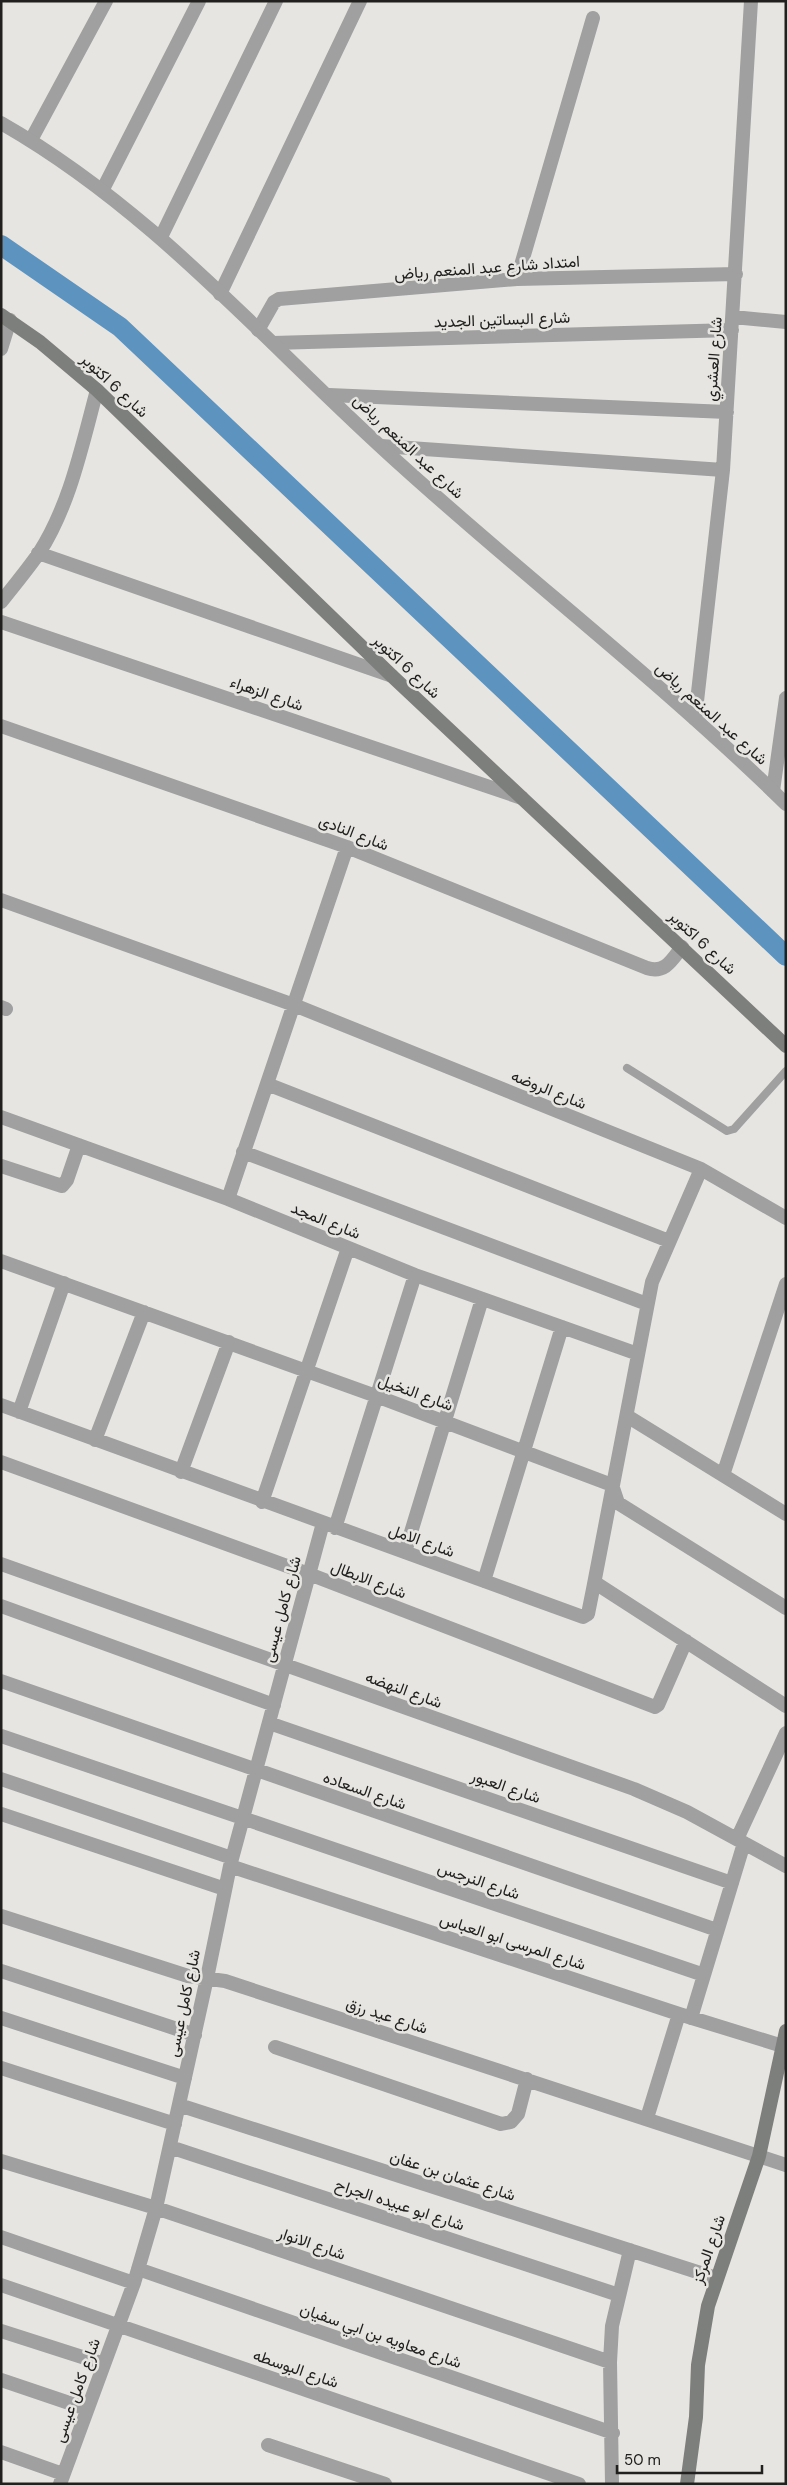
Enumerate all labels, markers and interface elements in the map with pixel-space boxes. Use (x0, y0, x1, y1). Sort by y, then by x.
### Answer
street label: امتداد شارع عبد المنعم رياض (393, 251, 581, 285)
street label: شارع البساتين الجديد (434, 307, 571, 333)
street label: شارع العشري (700, 316, 730, 402)
street label: شارع 6 اكتوبر (75, 348, 153, 423)
street label: شارع عبد المنعم رياض (348, 390, 469, 504)
street label: شارع 6 اكتوبر (367, 629, 445, 704)
street label: شارع عبد المنعم رياض (650, 657, 772, 770)
street label: شارع الزهراء (227, 671, 306, 717)
street label: شارع النادى (315, 810, 392, 856)
street label: شارع 6 اكتوبر (663, 905, 741, 980)
street label: شارع الروضه (508, 1065, 590, 1115)
street label: شارع المجد (288, 1197, 364, 1245)
street label: شارع النخيل (375, 1369, 456, 1417)
street label: شارع الامل (386, 1519, 458, 1563)
street label: شارع كامل عيسى (257, 1554, 307, 1665)
street label: شارع الابطال (328, 1555, 410, 1604)
street label: شارع النهضه (362, 1666, 445, 1714)
street label: شارع العبور (467, 1764, 543, 1809)
street label: شارع السعاده (320, 1766, 409, 1815)
street label: شارع النرجس (435, 1857, 523, 1905)
street label: شارع المرسى ابو العباس (437, 1908, 588, 1976)
street label: شارع كامل عيسى (162, 1947, 206, 2059)
street label: شارع عيد رزق (343, 1992, 430, 2039)
street label: شارع عثمان بن عفان (387, 2145, 518, 2207)
street label: شارع ابو عبيده الجراح (332, 2174, 467, 2236)
street label: شارع المركز (687, 2212, 731, 2288)
street label: شارع الانوار (274, 2222, 348, 2266)
street label: شارع معاويه بن ابي سفيان (296, 2298, 464, 2376)
street label: شارع كامل عيسى (48, 2335, 106, 2445)
street label: شارع البوسطه (250, 2344, 341, 2394)
scale bar (617, 2442, 762, 2474)
text: 50 m (624, 2450, 661, 2470)

